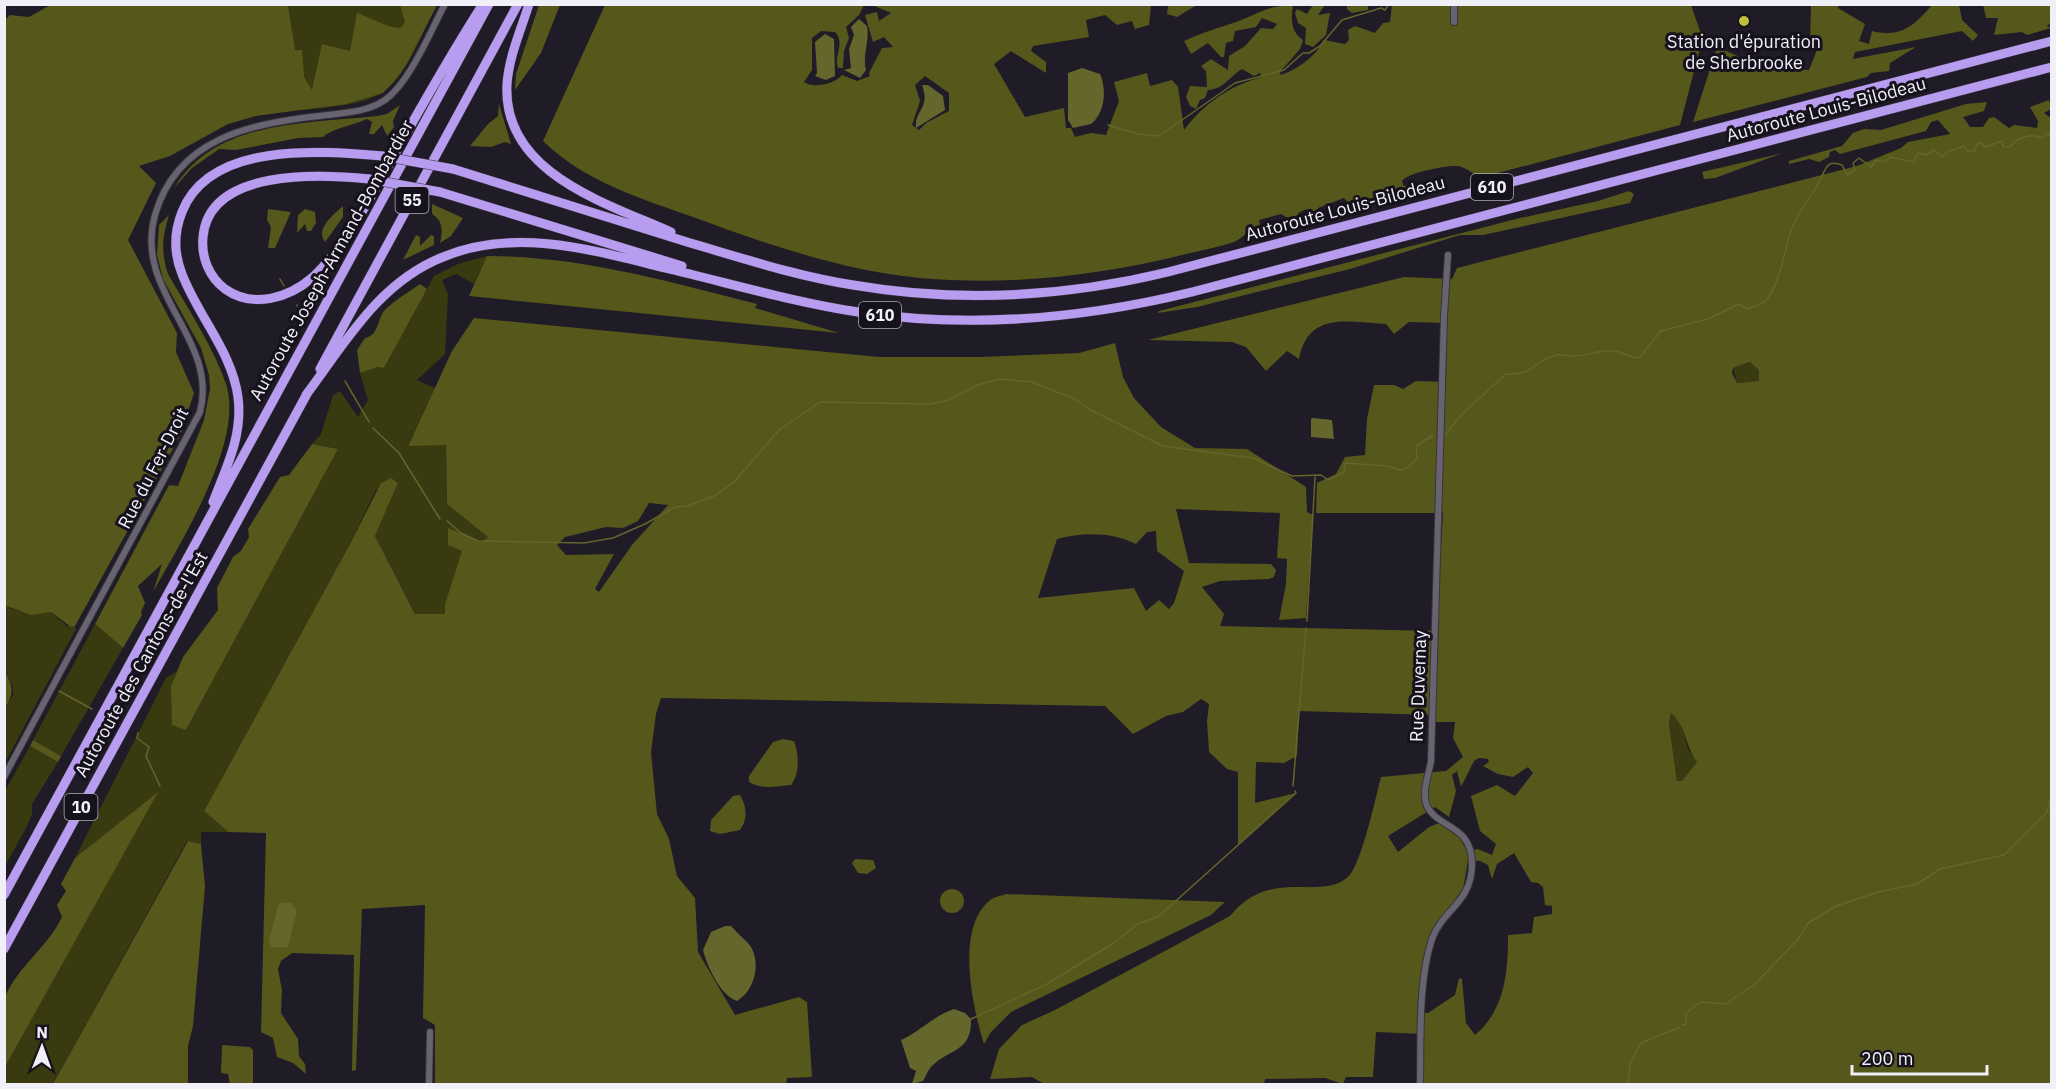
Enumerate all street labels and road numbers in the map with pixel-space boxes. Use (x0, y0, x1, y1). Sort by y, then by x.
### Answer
street label: Autoroute Louis-Bilodeau (1723, 71, 1929, 147)
street label: Autoroute Joseph-Armand-Bombardier (244, 115, 418, 404)
street label: Autoroute Louis-Bilodeau (1242, 170, 1448, 246)
road number: 610 (1471, 174, 1513, 200)
road number: 55 (396, 187, 428, 213)
road number: 610 (859, 302, 901, 328)
street label: Rue du Fer-Droit (113, 403, 193, 533)
street label: Autoroute des Cantons-de-l'Est (69, 547, 213, 781)
street label: Rue Duvernay (1405, 630, 1431, 742)
road number: 10 (64, 794, 98, 820)

